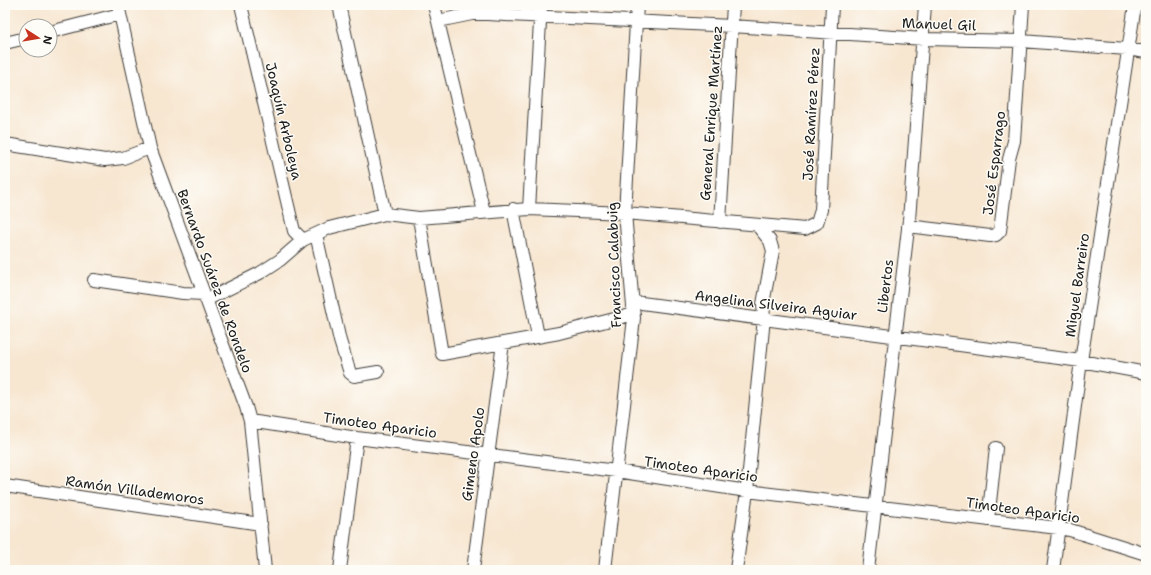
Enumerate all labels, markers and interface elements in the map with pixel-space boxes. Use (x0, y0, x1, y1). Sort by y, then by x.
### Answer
street label: Manuel Gil (902, 14, 977, 34)
north arrow (18, 18, 58, 58)
street label: General Enrique Martínez (696, 25, 726, 201)
text: N (39, 34, 56, 46)
street label: José Ramírez Pérez (799, 47, 823, 181)
street label: Joaquín Arboleya (262, 60, 306, 182)
street label: José Esparrago (979, 110, 1009, 216)
street label: Bernardo Suárez de Rondelo (173, 187, 257, 375)
street label: Francisco Calabuig (603, 202, 625, 328)
street label: Miguel Barreiro (1061, 232, 1093, 338)
street label: Libertos (873, 258, 897, 314)
street label: Angelina Silveira Aguiar (694, 286, 859, 324)
street label: Gimeno Apolo (457, 406, 489, 502)
street label: Timoteo Aparicio (322, 408, 438, 442)
street label: Timoteo Aparicio (643, 452, 759, 486)
street label: Ramón Villademoros (64, 471, 206, 509)
street label: Timoteo Aparicio (965, 493, 1081, 527)

